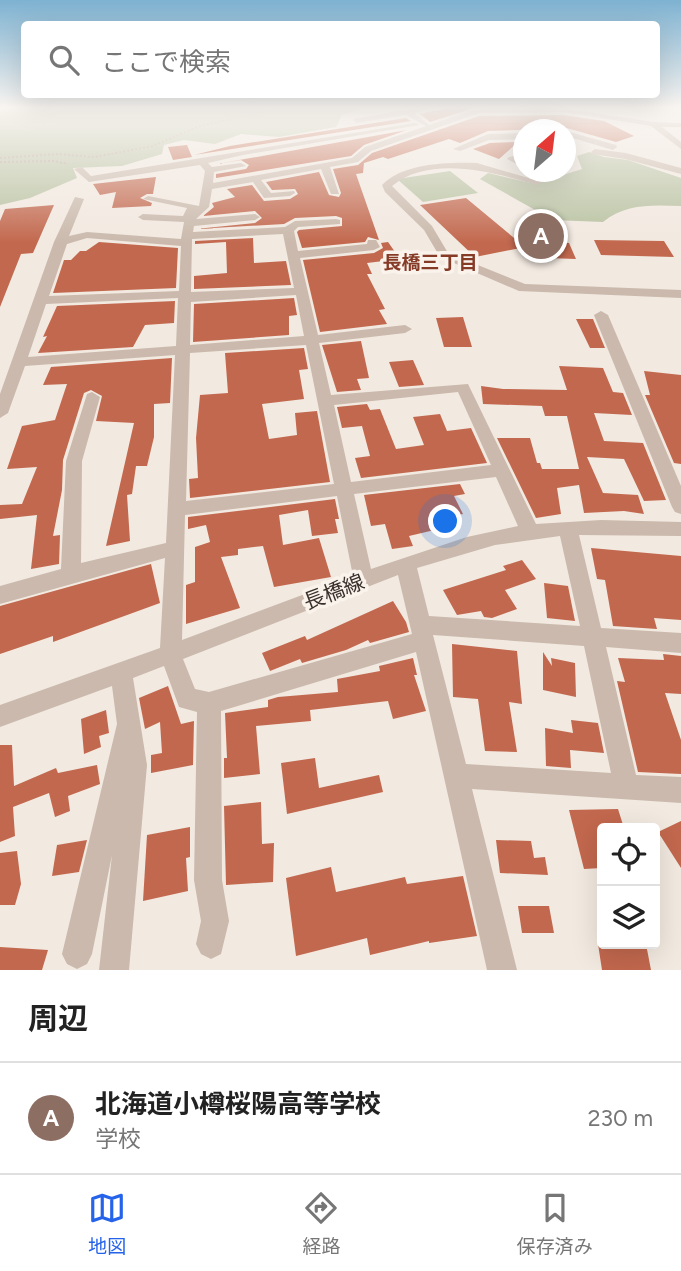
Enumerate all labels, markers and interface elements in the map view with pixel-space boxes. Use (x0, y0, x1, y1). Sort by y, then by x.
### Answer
search box (21, 21, 660, 98)
icon: search (45, 41, 83, 79)
text: ここで検索 (101, 46, 231, 78)
north arrow (513, 119, 576, 182)
pin: A (518, 210, 564, 262)
district label: 長橋三丁目 (382, 251, 478, 274)
your location (428, 504, 462, 538)
street label: 長橋線 (300, 569, 368, 614)
map controls (597, 823, 660, 949)
button: locate (597, 823, 660, 886)
button: layers (597, 886, 660, 949)
text: 周辺 (28, 1000, 88, 1037)
text: 北海道小樽桜陽高等学校 (95, 1088, 381, 1120)
text: A (43, 1104, 59, 1132)
text: 230 m (588, 1104, 653, 1132)
text: 学校 (95, 1125, 141, 1153)
tab: 地図 (88, 1189, 126, 1258)
tab: 経路 (302, 1189, 341, 1258)
tab: 保存済み (517, 1189, 593, 1258)

